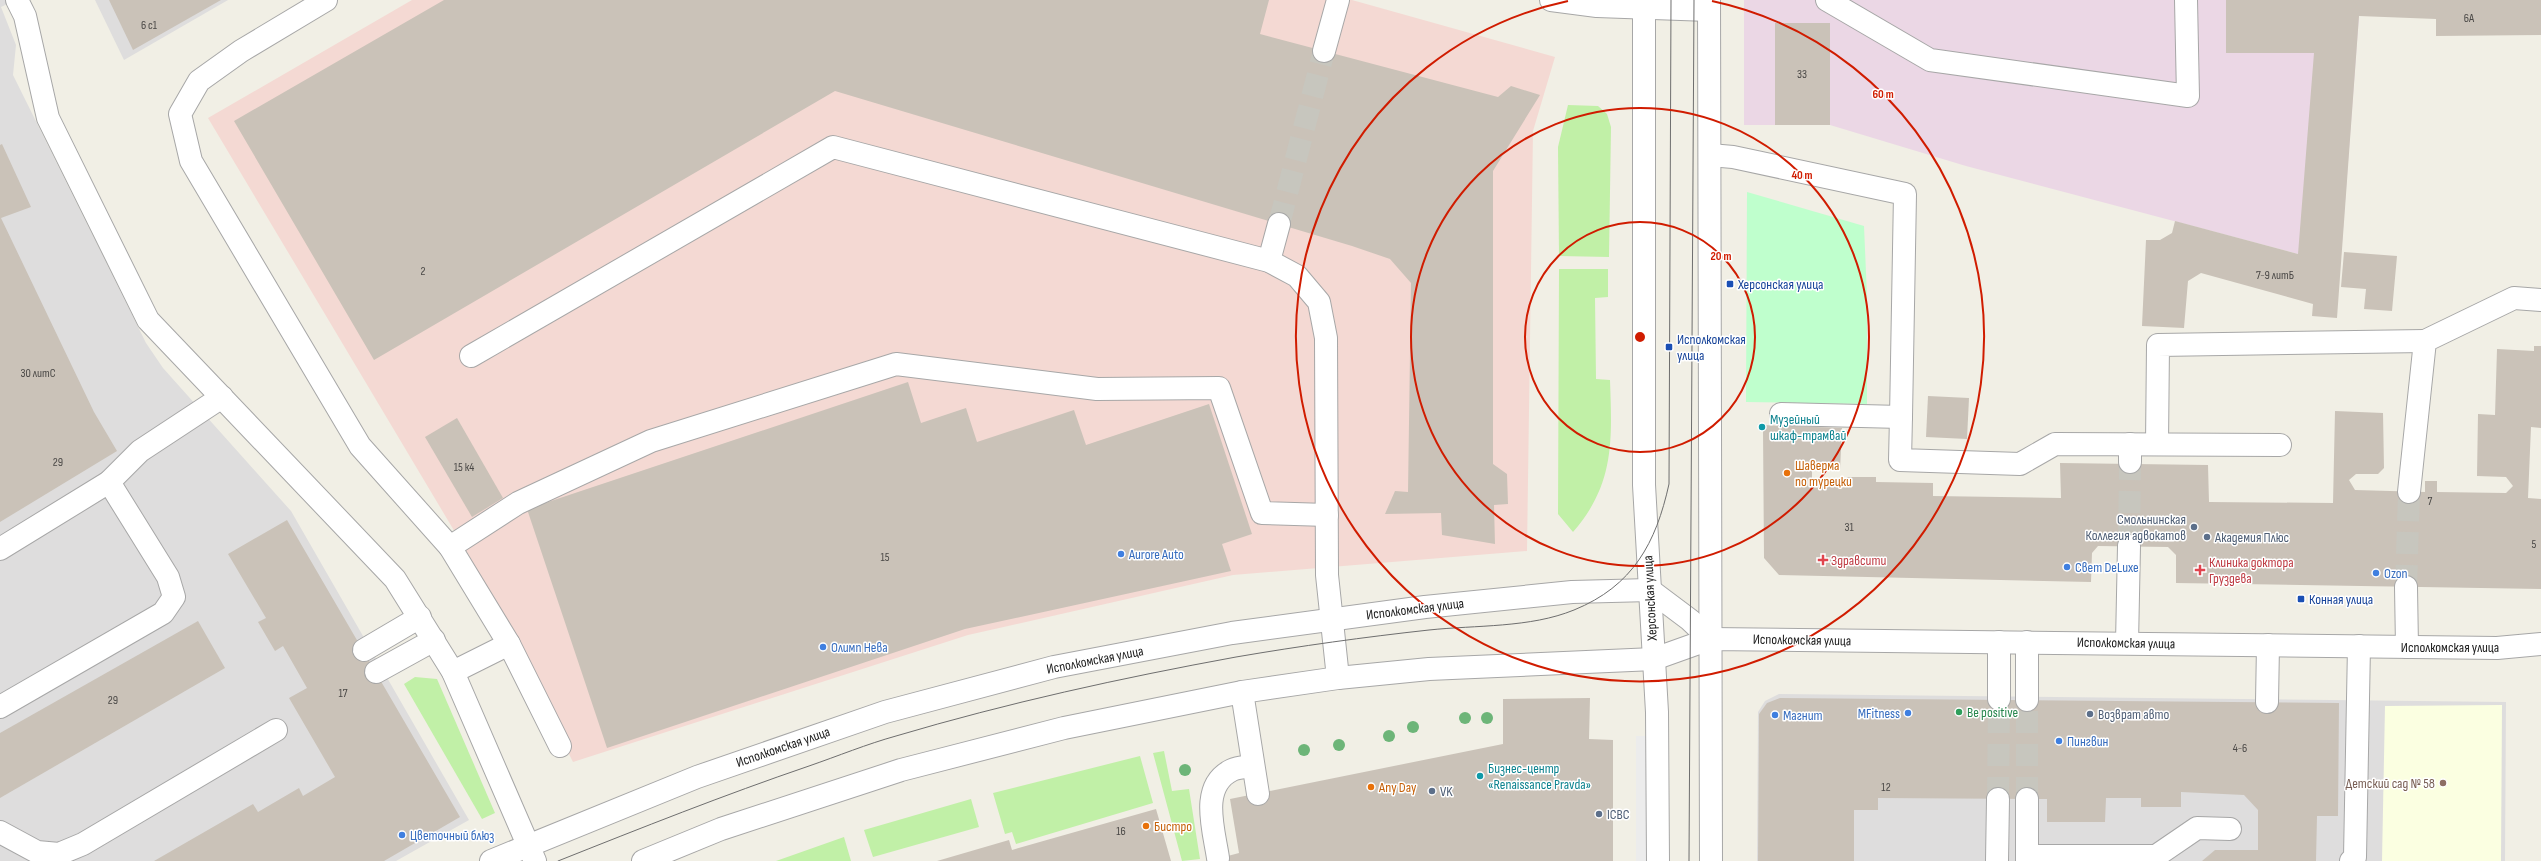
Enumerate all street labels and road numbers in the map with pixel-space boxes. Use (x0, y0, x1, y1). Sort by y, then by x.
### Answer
street label: Херсонская улица (1639, 555, 1661, 642)
street label: Исполкомская улица (1365, 595, 1465, 623)
street label: Исполкомская улица (1753, 631, 1851, 649)
street label: Исполкомская улица (2077, 634, 2175, 652)
street label: Исполкомская улица (2401, 639, 2499, 656)
street label: Исполкомская улица (1045, 642, 1145, 678)
street label: Исполкомская улица (734, 723, 832, 771)

